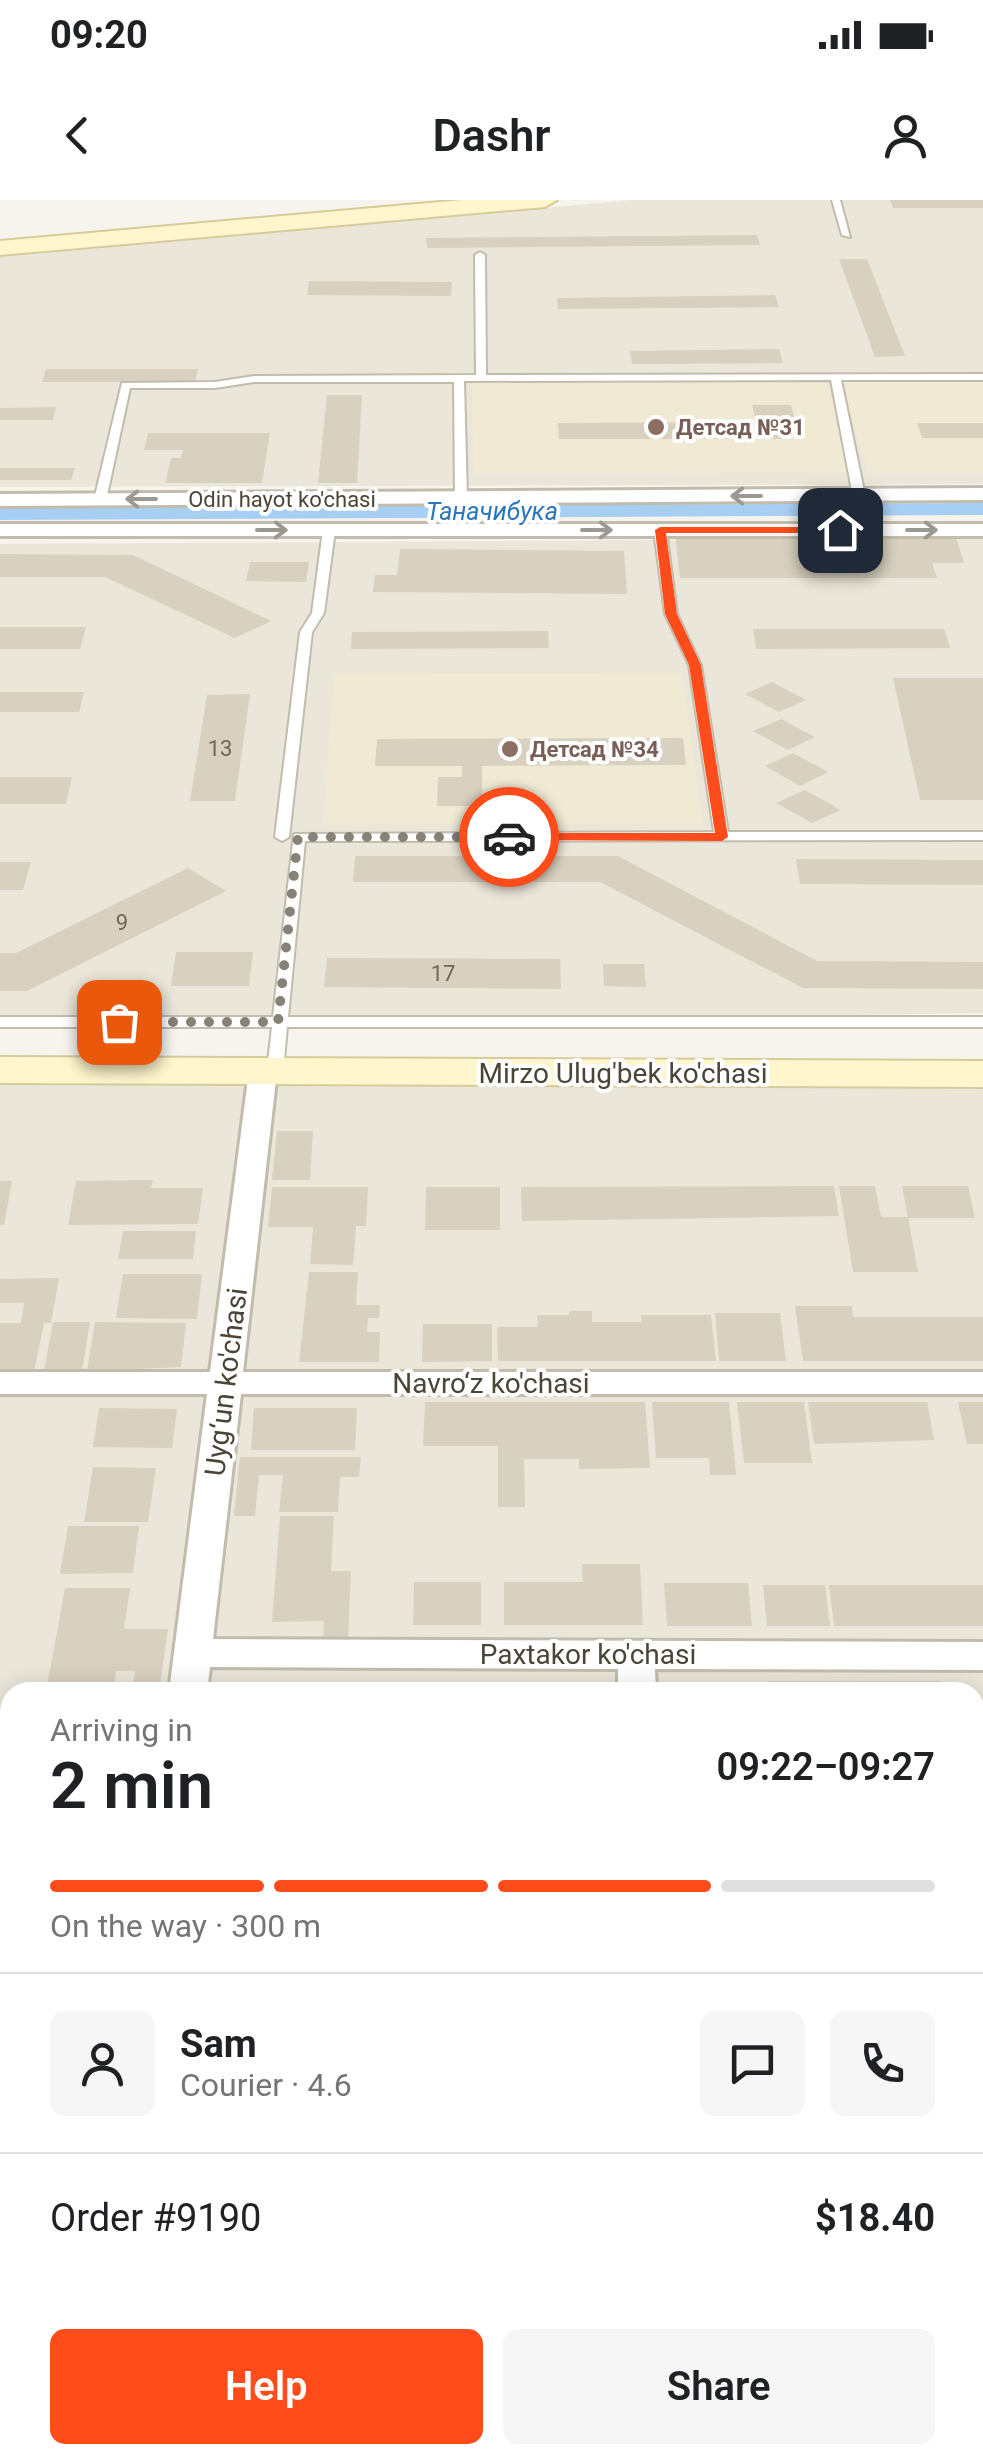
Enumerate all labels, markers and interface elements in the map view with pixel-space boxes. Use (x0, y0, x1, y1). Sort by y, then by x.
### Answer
text: 09:20 (50, 13, 148, 57)
icon: back (50, 108, 105, 163)
icon: person (878, 108, 933, 163)
text: Dashr (433, 109, 550, 162)
place label: Детсад №31 (676, 415, 805, 440)
marker: Детсад №31 (645, 416, 667, 438)
one-way arrow (730, 486, 762, 506)
street label: Odin hayot ko'chasi (188, 487, 376, 512)
pin (798, 488, 883, 573)
one-way arrow (125, 490, 157, 509)
water label: Таначибука (426, 497, 558, 526)
icon: home (813, 503, 868, 558)
one-way arrow (256, 520, 288, 540)
one-way arrow (580, 520, 613, 540)
one-way arrow (906, 520, 938, 540)
house number: 13 (208, 736, 232, 761)
place label: Детсад №34 (530, 737, 659, 762)
marker: Детсад №34 (499, 738, 521, 760)
courier (459, 787, 559, 887)
icon: car (482, 810, 537, 865)
house number: 9 (116, 910, 128, 935)
house number: 17 (431, 961, 455, 986)
pin (77, 980, 162, 1065)
icon: bag (92, 995, 147, 1050)
street label: Mirzo Ulug'bek ko'chasi (478, 1057, 768, 1090)
street label: Uyg‘un ko'chasi (198, 1286, 254, 1478)
street label: Navro‘z ko'chasi (392, 1367, 590, 1400)
street label: Paxtakor ko'chasi (480, 1638, 696, 1671)
text: Arriving in (50, 1711, 193, 1749)
text: 09:22–09:27 (716, 1745, 935, 1789)
text: 2 min (50, 1748, 213, 1824)
text: On the way · 300 m (50, 1907, 321, 1945)
button: person (50, 2011, 155, 2116)
button: chat (700, 2011, 805, 2116)
button: phone (830, 2011, 935, 2116)
text: Sam (180, 2022, 257, 2066)
text: Courier · 4.6 (180, 2066, 352, 2104)
text: Order #9190 (50, 2196, 261, 2240)
text: $18.40 (815, 2196, 935, 2240)
button: Help (50, 2329, 483, 2444)
button: Share (503, 2329, 935, 2444)

